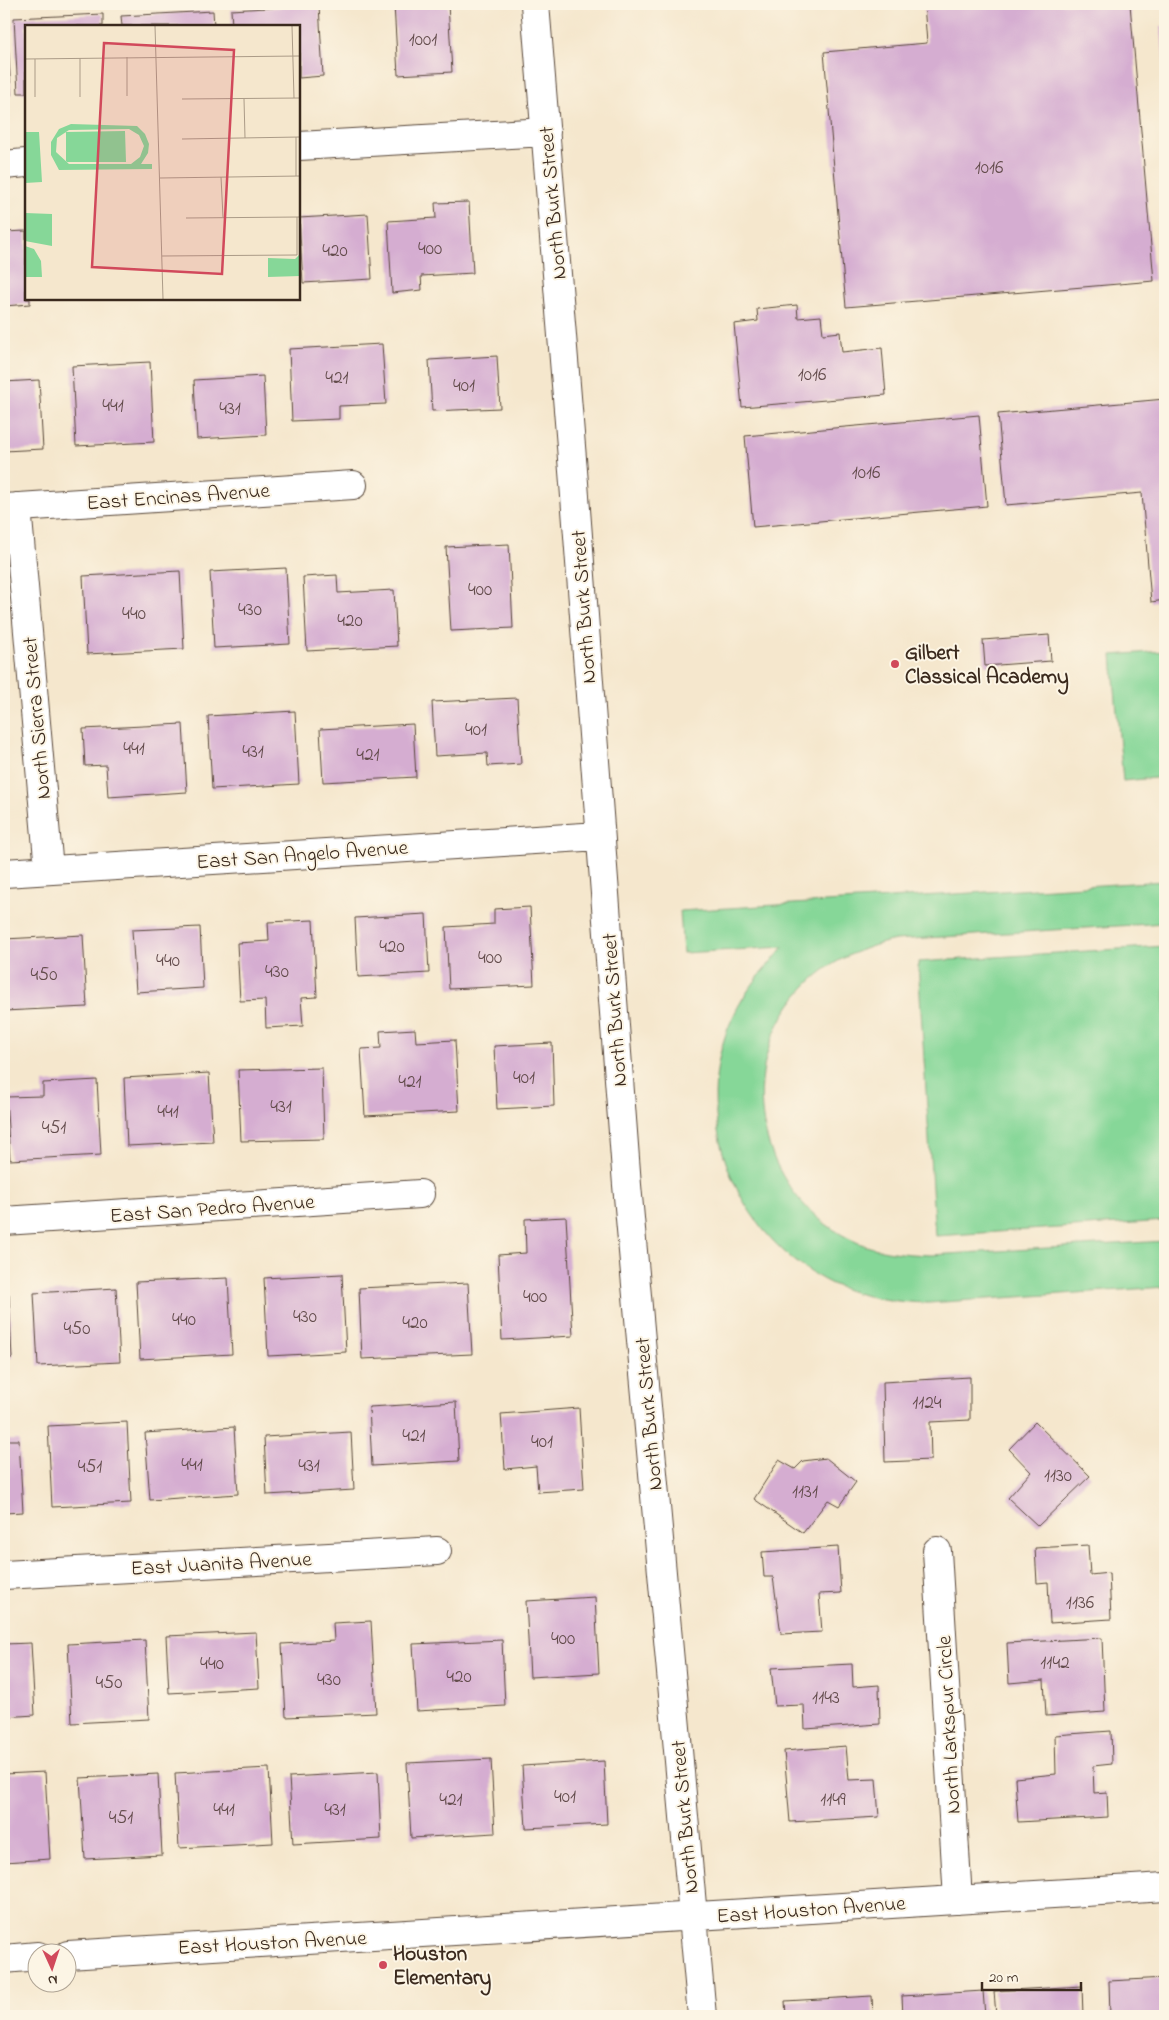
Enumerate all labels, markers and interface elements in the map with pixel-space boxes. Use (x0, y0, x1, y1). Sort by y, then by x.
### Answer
inset map (25, 25, 300, 300)
house number: 1001 (409, 27, 437, 54)
street label: North Burk Street (532, 125, 576, 281)
house number: 1016 (975, 155, 1003, 182)
house number: 400 (418, 236, 442, 263)
house number: 420 (322, 238, 348, 265)
house number: 1016 (798, 362, 826, 389)
house number: 421 (325, 365, 349, 392)
house number: 401 (453, 373, 475, 400)
house number: 441 (102, 393, 124, 420)
house number: 431 (219, 396, 241, 423)
house number: 1016 (852, 460, 880, 487)
street label: East Encinas Avenue (85, 477, 271, 519)
street label: North Burk Street (565, 529, 605, 685)
house number: 400 (468, 577, 492, 604)
house number: 430 (238, 597, 262, 624)
house number: 440 (122, 601, 146, 628)
house number: 420 (337, 608, 363, 635)
street label: North Sierra Street (16, 635, 60, 800)
place label: Gilbert Classical Academy (905, 639, 1069, 695)
marker: Gilbert Classical Academy (889, 658, 901, 670)
house number: 401 (465, 717, 487, 744)
house number: 441 (123, 736, 145, 763)
house number: 431 (242, 739, 264, 766)
house number: 421 (356, 742, 380, 769)
street label: East San Angelo Avenue (195, 834, 410, 880)
street label: North Burk Street (596, 932, 636, 1088)
house number: 420 (379, 934, 405, 961)
house number: 400 (478, 945, 502, 972)
house number: 440 (156, 948, 180, 975)
house number: 430 (265, 959, 289, 986)
house number: 450 (31, 962, 57, 989)
house number: 401 (513, 1065, 535, 1092)
house number: 421 (398, 1069, 422, 1096)
house number: 431 (270, 1094, 292, 1121)
house number: 441 (157, 1099, 179, 1126)
house number: 451 (42, 1115, 66, 1142)
street label: East San Pedro Avenue (109, 1188, 316, 1232)
house number: 400 (523, 1284, 547, 1311)
house number: 430 (293, 1304, 317, 1331)
house number: 440 (172, 1307, 196, 1334)
house number: 420 (402, 1310, 428, 1337)
house number: 450 (64, 1316, 90, 1343)
street label: North Burk Street (628, 1336, 672, 1492)
house number: 1124 (912, 1390, 942, 1417)
house number: 421 (402, 1423, 426, 1450)
house number: 401 (531, 1429, 553, 1456)
house number: 441 (181, 1452, 203, 1479)
house number: 431 (298, 1453, 320, 1480)
house number: 451 (78, 1454, 102, 1481)
house number: 1130 (1044, 1463, 1072, 1490)
house number: 1131 (792, 1479, 818, 1506)
street label: East Juanita Avenue (130, 1545, 313, 1585)
house number: 1136 (1066, 1590, 1094, 1617)
house number: 400 (551, 1626, 575, 1653)
street label: North Larkspur Circle (930, 1634, 970, 1815)
house number: 1142 (1040, 1650, 1070, 1677)
house number: 440 (200, 1651, 224, 1678)
house number: 420 (446, 1664, 472, 1691)
house number: 430 (317, 1667, 341, 1694)
house number: 450 (96, 1670, 122, 1697)
house number: 1143 (812, 1685, 840, 1712)
street label: North Burk Street (664, 1739, 708, 1895)
house number: 401 (554, 1784, 576, 1811)
house number: 421 (439, 1787, 463, 1814)
house number: 1149 (820, 1787, 846, 1814)
house number: 441 (213, 1797, 235, 1824)
house number: 431 (324, 1797, 346, 1824)
house number: 451 (109, 1805, 133, 1832)
street label: East Houston Avenue (716, 1889, 907, 1933)
street label: East Houston Avenue (177, 1924, 368, 1964)
place label: Houston Elementary (393, 1940, 492, 1996)
north arrow (28, 1942, 78, 1992)
marker: Houston Elementary (377, 1959, 389, 1971)
scale bar (982, 1960, 1080, 1992)
text: 20 m (989, 1967, 1019, 1989)
text: N (47, 1969, 58, 1990)

